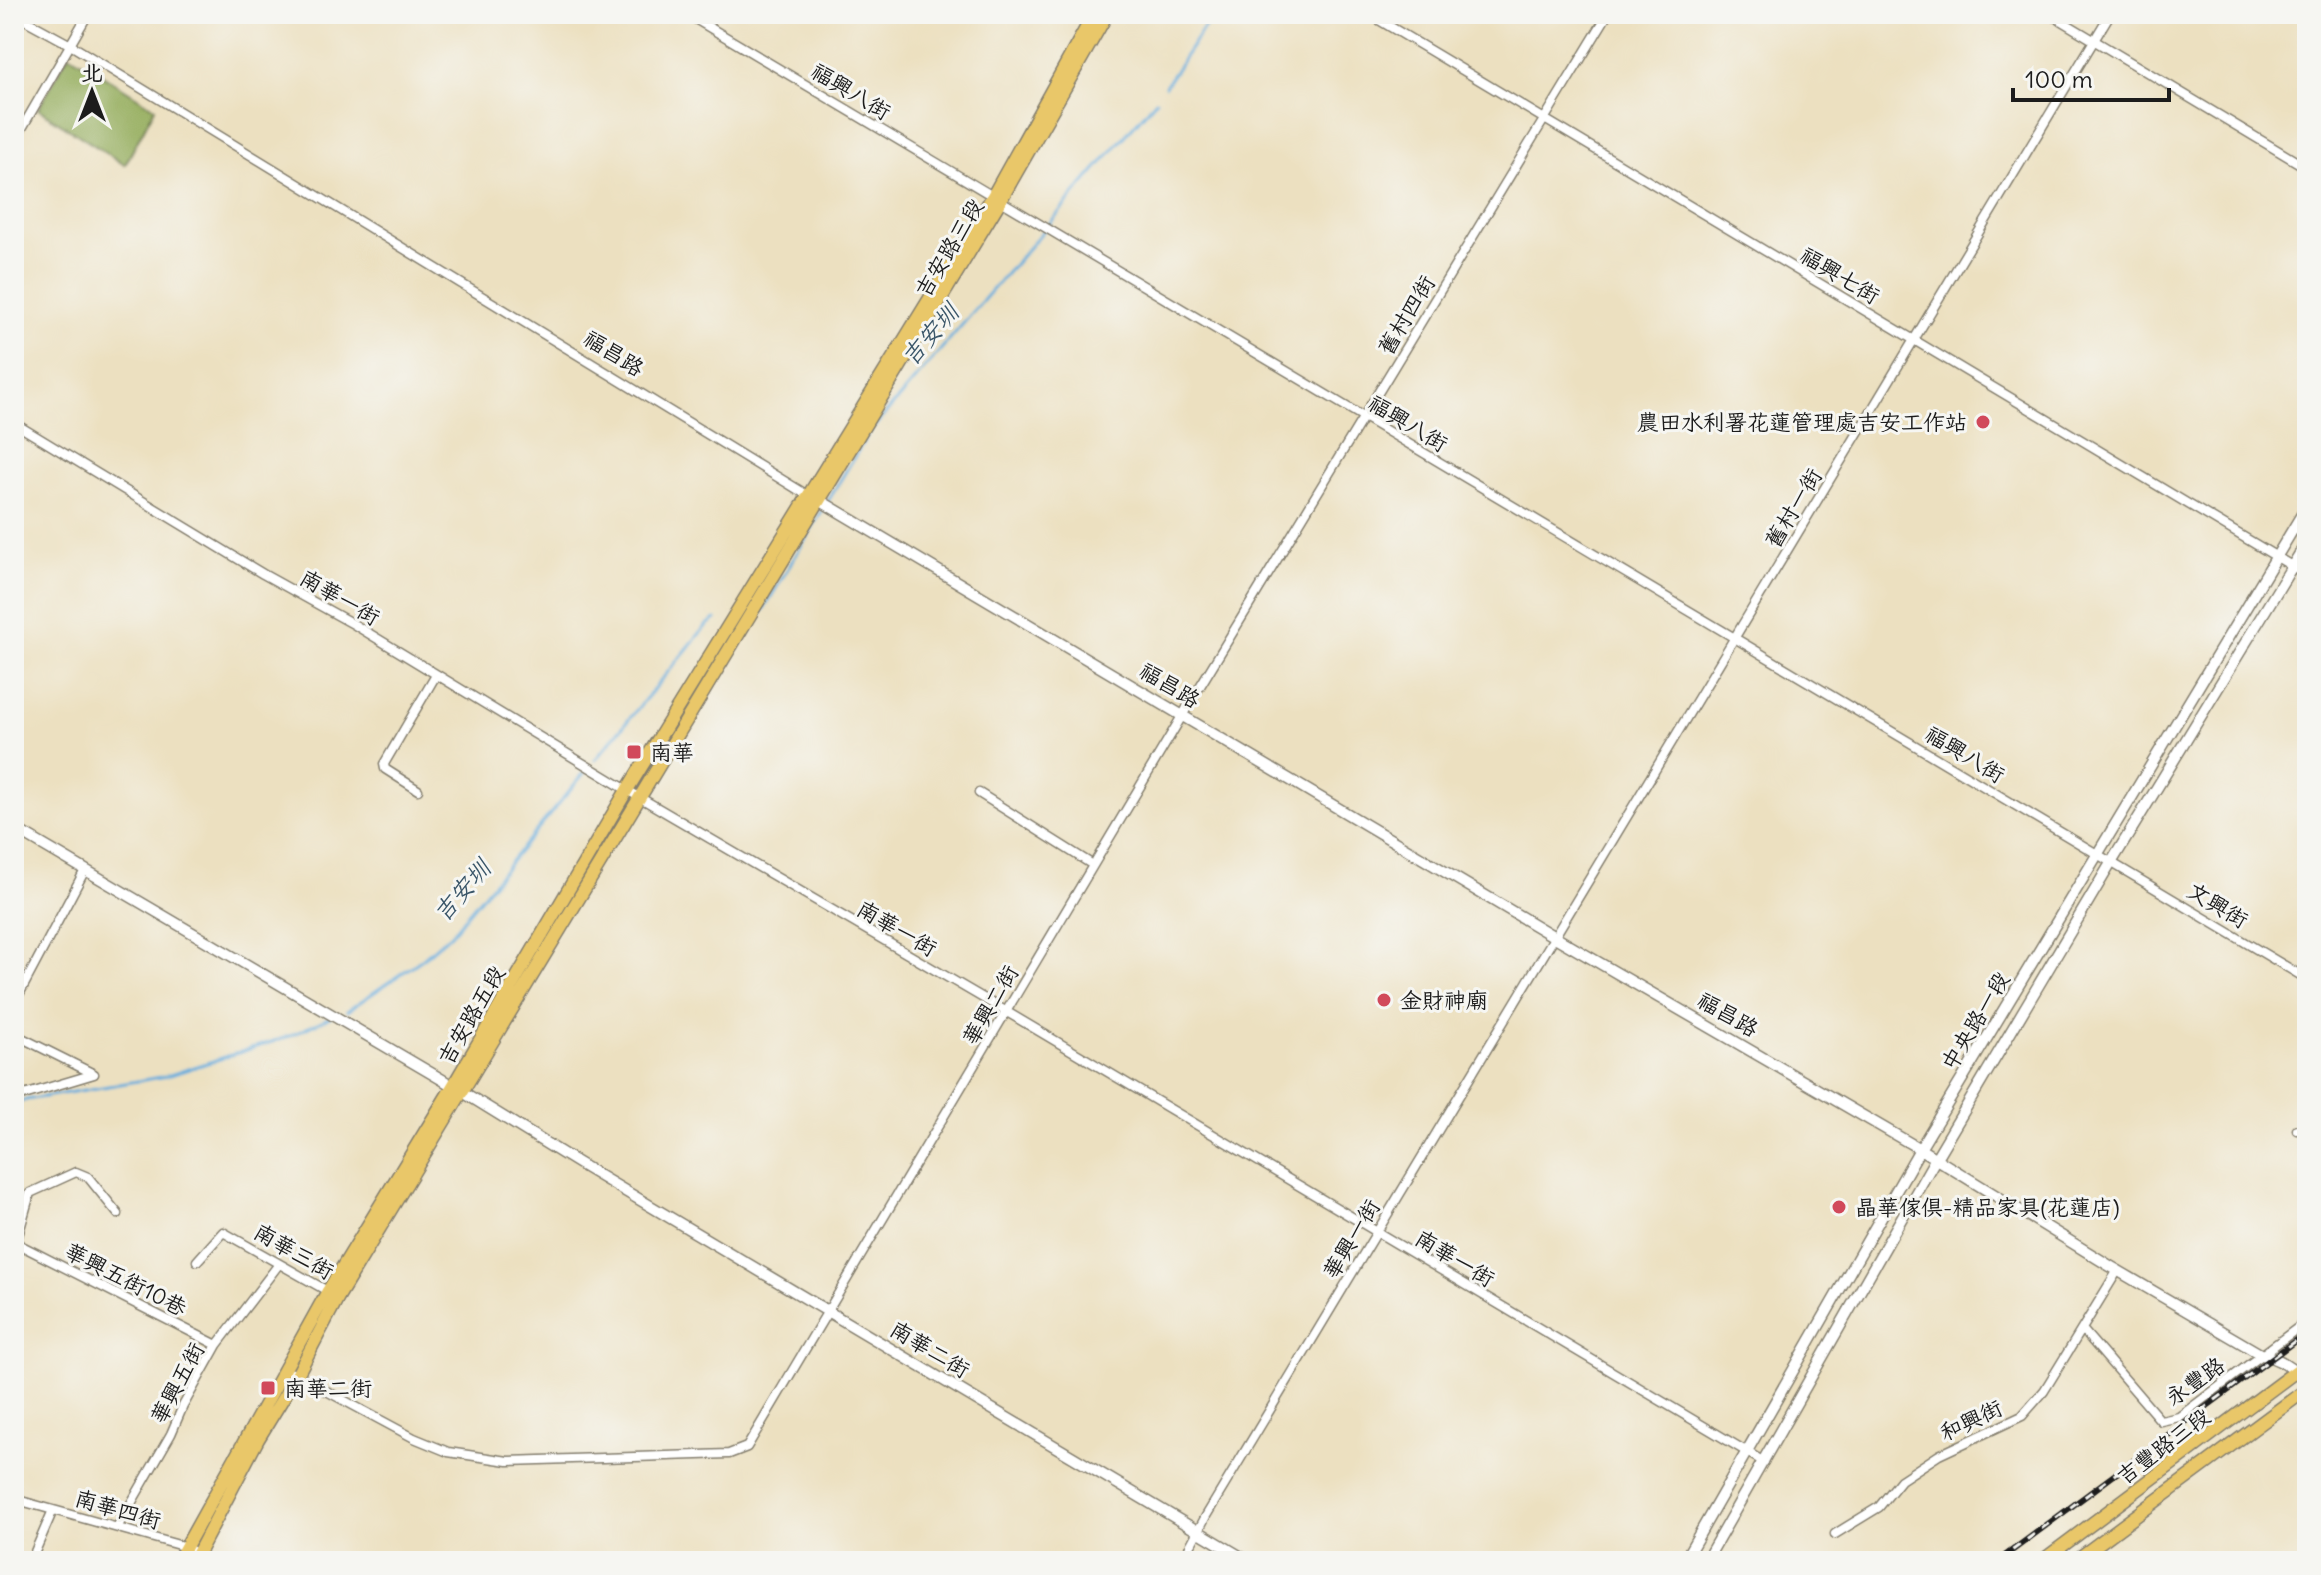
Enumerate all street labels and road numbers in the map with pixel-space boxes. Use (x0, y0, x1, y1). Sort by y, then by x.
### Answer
street label: 福興八街 (806, 56, 896, 126)
street label: 吉安路三段 (909, 194, 989, 302)
street label: 福興七街 (1795, 240, 1885, 310)
street label: 舊村四街 (1371, 270, 1441, 360)
street label: 福昌路 (579, 324, 649, 382)
street label: 福興八街 (1363, 388, 1453, 458)
street label: 舊村一街 (1758, 463, 1828, 553)
street label: 南華一街 (295, 563, 385, 631)
street label: 福昌路 (1134, 656, 1206, 714)
street label: 福興八街 (1920, 719, 2010, 789)
street label: 文興街 (2182, 876, 2254, 934)
street label: 南華一街 (852, 894, 942, 962)
street label: 吉安路五段 (431, 960, 511, 1070)
street label: 華興二街 (956, 960, 1024, 1050)
street label: 中央路一段 (1935, 967, 2015, 1075)
street label: 福昌路 (1692, 985, 1764, 1043)
street label: 華興一街 (1316, 1194, 1386, 1284)
street label: 南華三街 (249, 1217, 339, 1285)
street label: 南華一街 (1410, 1223, 1500, 1293)
street label: 華興五街10巷 (60, 1236, 192, 1322)
street label: 南華二街 (885, 1314, 975, 1384)
street label: 華興五街 (144, 1338, 210, 1428)
street label: 永豐路 (2160, 1351, 2230, 1411)
street label: 和興街 (1935, 1393, 2007, 1447)
street label: 吉豐路三段 (2111, 1402, 2215, 1490)
street label: 南華四街 (72, 1483, 164, 1535)

